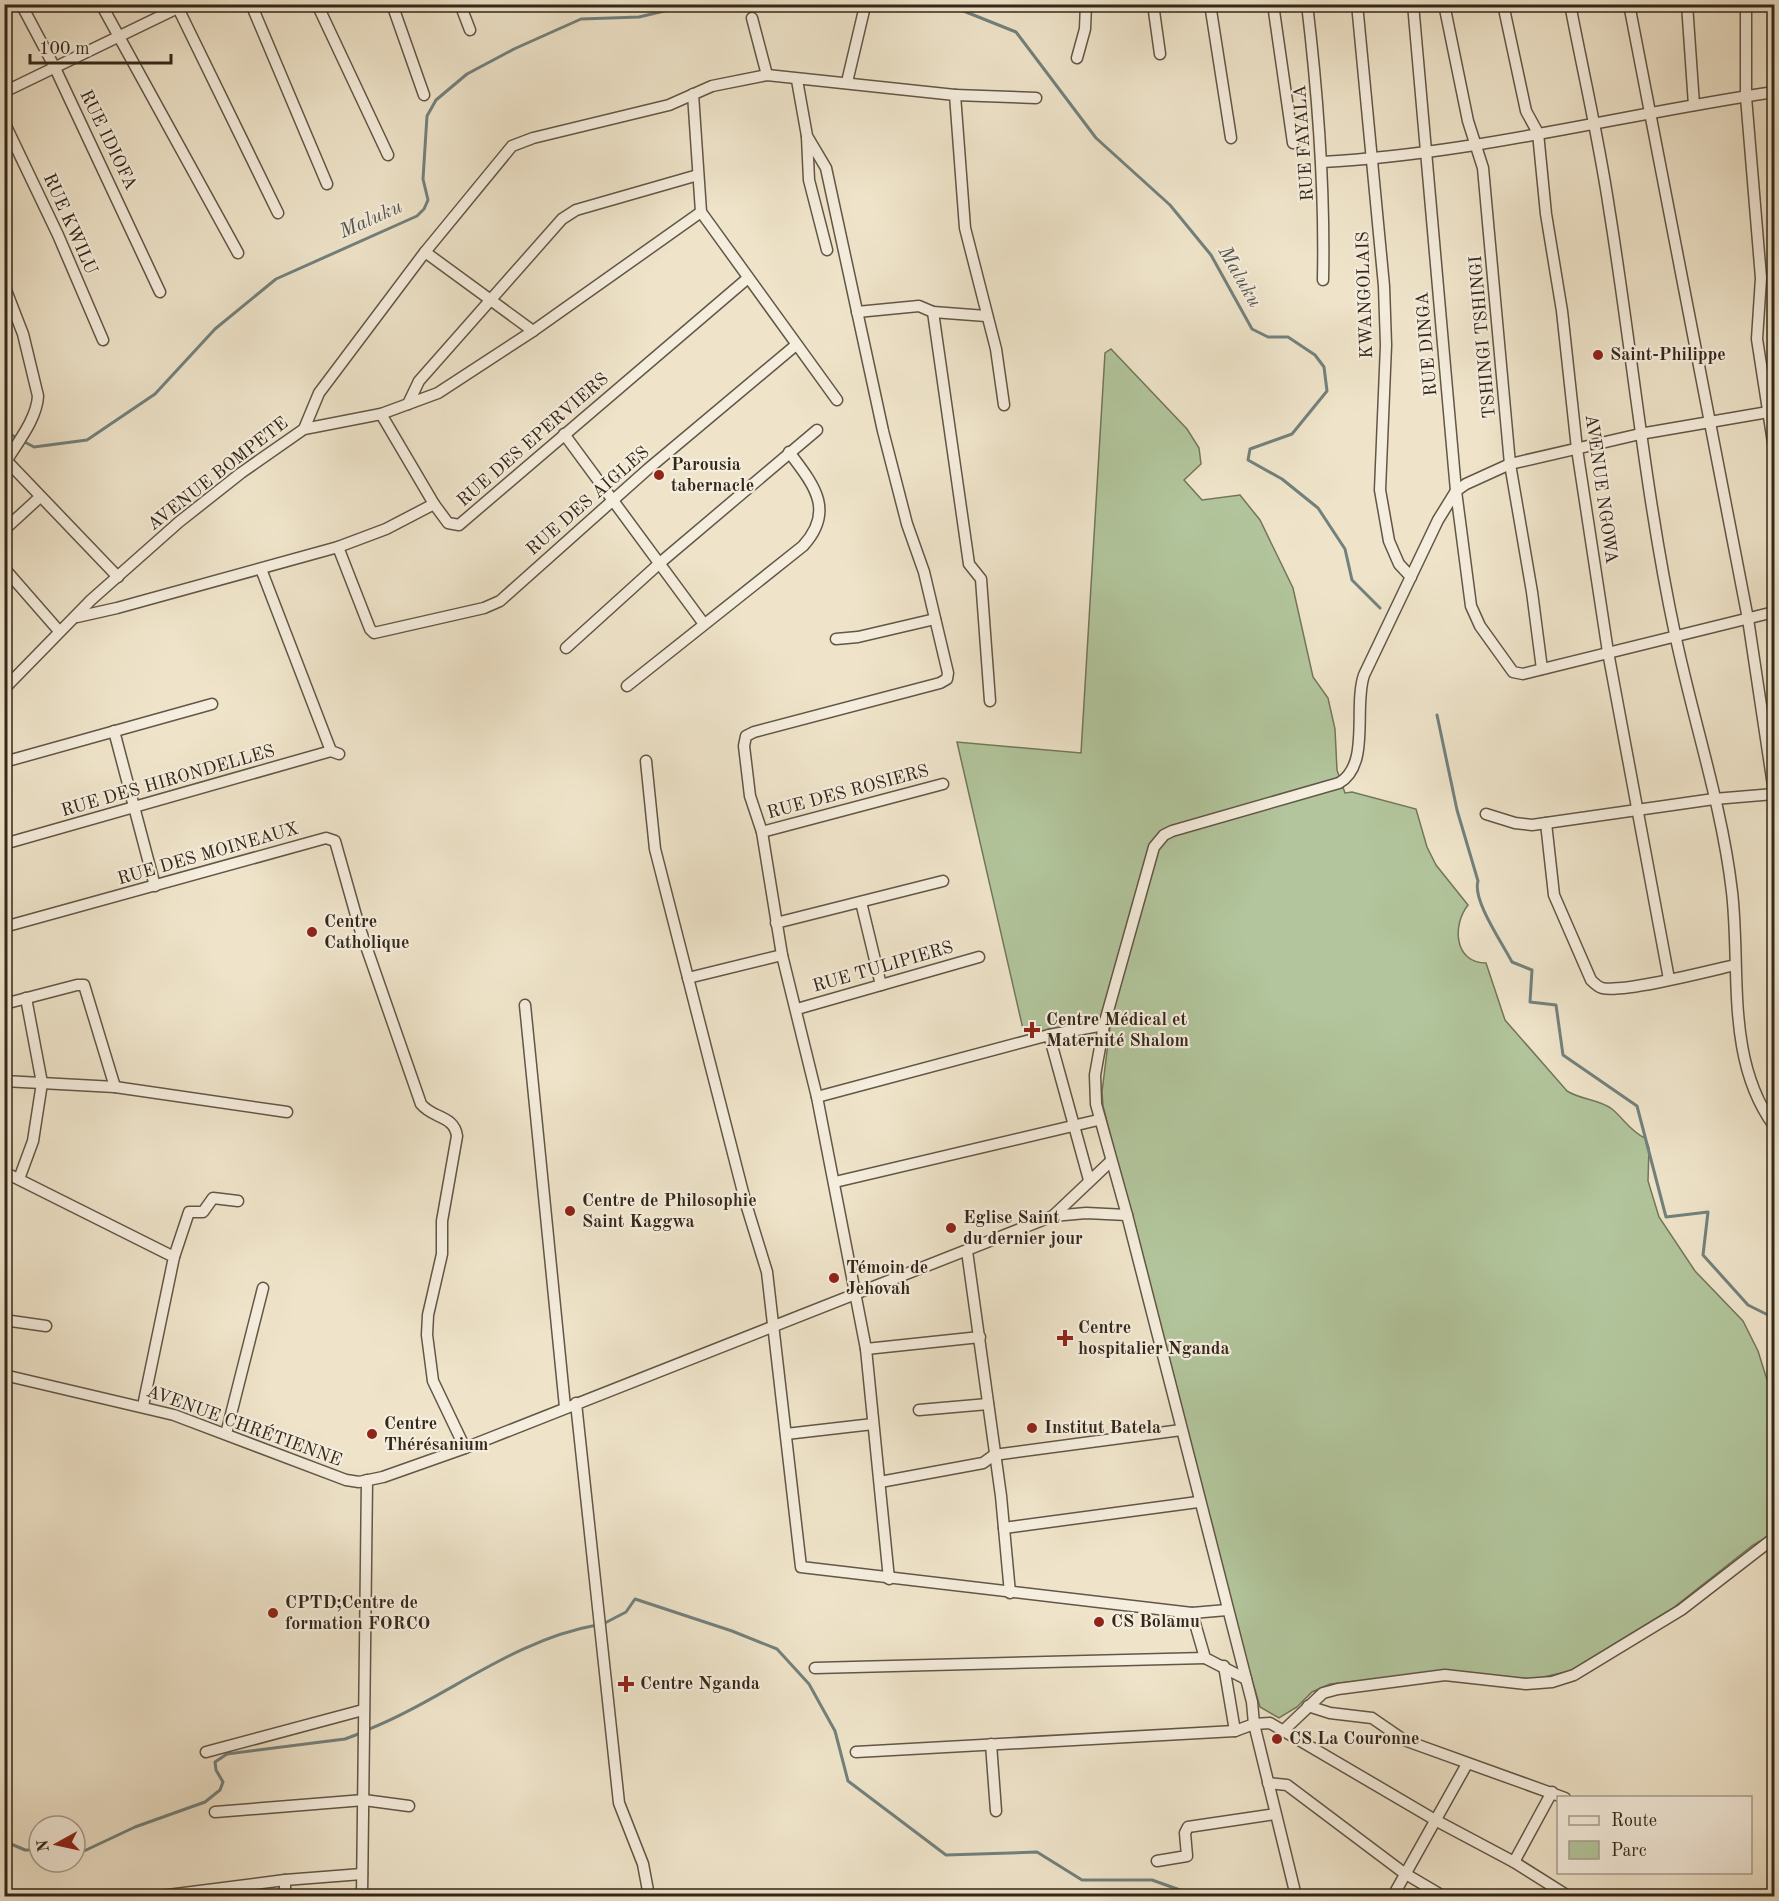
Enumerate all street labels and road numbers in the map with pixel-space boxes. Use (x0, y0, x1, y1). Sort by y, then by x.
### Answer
street label: RUE FAYALA (1291, 84, 1317, 202)
street label: RUE IDIOFA (76, 87, 140, 193)
street label: RUE KWILU (40, 171, 100, 277)
street label: KWANGOLAIS (1354, 231, 1376, 359)
street label: TSHINGI TSHINGI (1467, 255, 1499, 419)
street label: RUE DINGA (1413, 291, 1441, 397)
street label: RUE DES EPERVIERS (454, 370, 612, 510)
street label: AVENUE NGOWA (1582, 413, 1620, 565)
street label: AVENUE BOMPETE (144, 414, 292, 534)
street label: RUE DES AIGLES (523, 443, 653, 559)
street label: RUE DES HIRONDELLES (59, 742, 277, 820)
street label: RUE DES ROSIERS (765, 762, 931, 822)
street label: RUE DES MOINEAUX (115, 819, 301, 888)
street label: RUE TULIPIERS (811, 938, 955, 996)
street label: AVENUE CHRÉTIENNE (144, 1378, 345, 1470)

